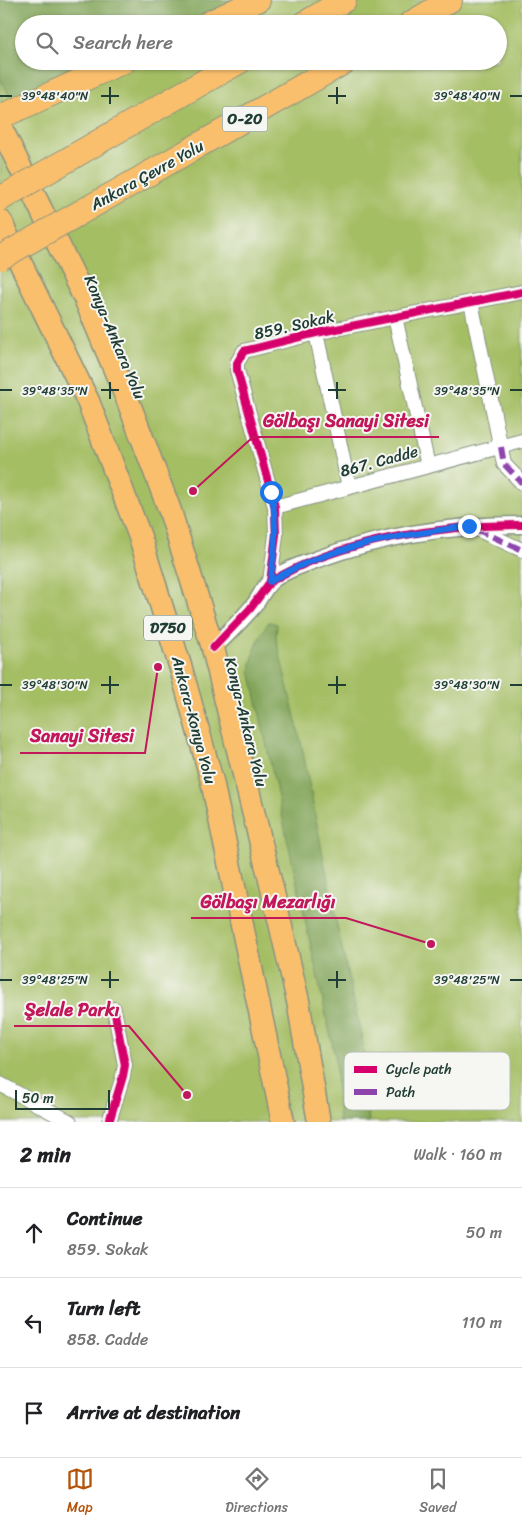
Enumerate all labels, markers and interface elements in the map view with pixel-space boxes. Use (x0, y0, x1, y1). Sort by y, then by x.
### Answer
search box (15, 15, 507, 70)
text: Search here (73, 26, 173, 59)
icon: search (33, 29, 61, 57)
text: 39°48'40"N (22, 85, 89, 107)
text: 39°48'40"N (434, 85, 501, 107)
road number: O-20 (222, 106, 268, 132)
street label: Ankara Çevre Yolu (84, 131, 210, 219)
street label: Konya-Ankara Yolu (76, 270, 154, 404)
street label: 859. Sokak (251, 302, 337, 348)
text: 39°48'35"N (22, 380, 88, 402)
text: 39°48'35"N (434, 380, 500, 402)
callout: Gölbaşı Sanayi Sitesi (253, 404, 439, 437)
text: Gölbaşı Sanayi Sitesi (262, 405, 430, 437)
street label: 867. Cadde (337, 437, 421, 485)
route start (260, 481, 283, 504)
route end (458, 515, 481, 538)
road number: D750 (144, 616, 192, 640)
street label: Ankara-Konya Yolu (163, 652, 225, 788)
street label: Konya-Ankara Yolu (216, 654, 276, 790)
text: 39°48'30"N (22, 674, 89, 696)
text: 39°48'30"N (434, 674, 501, 696)
callout: Sanayi Sitesi (20, 720, 145, 753)
text: Sanayi Sitesi (29, 720, 135, 752)
callout: Gölbaşı Mezarlığı (191, 885, 346, 918)
text: Gölbaşı Mezarlığı (199, 886, 336, 918)
text: 39°48'25"N (22, 969, 89, 991)
text: 39°48'25"N (434, 969, 501, 991)
callout: Şelale Parkı (14, 993, 129, 1026)
text: Şelale Parkı (23, 994, 120, 1026)
legend (344, 1052, 510, 1110)
text: Cycle path (386, 1057, 452, 1082)
text: Path (386, 1080, 415, 1105)
text: 50 m (22, 1086, 54, 1111)
scale bar (15, 1087, 110, 1110)
text: 2 min (20, 1136, 71, 1174)
text: Walk · 160 m (413, 1140, 502, 1169)
text: Continue (67, 1202, 143, 1235)
text: 50 m (466, 1218, 502, 1247)
icon: ahead (20, 1219, 48, 1247)
text: 859. Sokak (67, 1235, 148, 1264)
text: Turn left (67, 1292, 140, 1325)
text: 110 m (462, 1308, 502, 1337)
icon: left (20, 1309, 48, 1337)
text: 858. Cadde (67, 1325, 148, 1354)
text: Arrive at destination (67, 1396, 240, 1429)
icon: arrive (20, 1399, 48, 1427)
tab: Map (66, 1465, 94, 1520)
tab: Directions (225, 1465, 288, 1520)
tab: Saved (419, 1465, 456, 1520)

